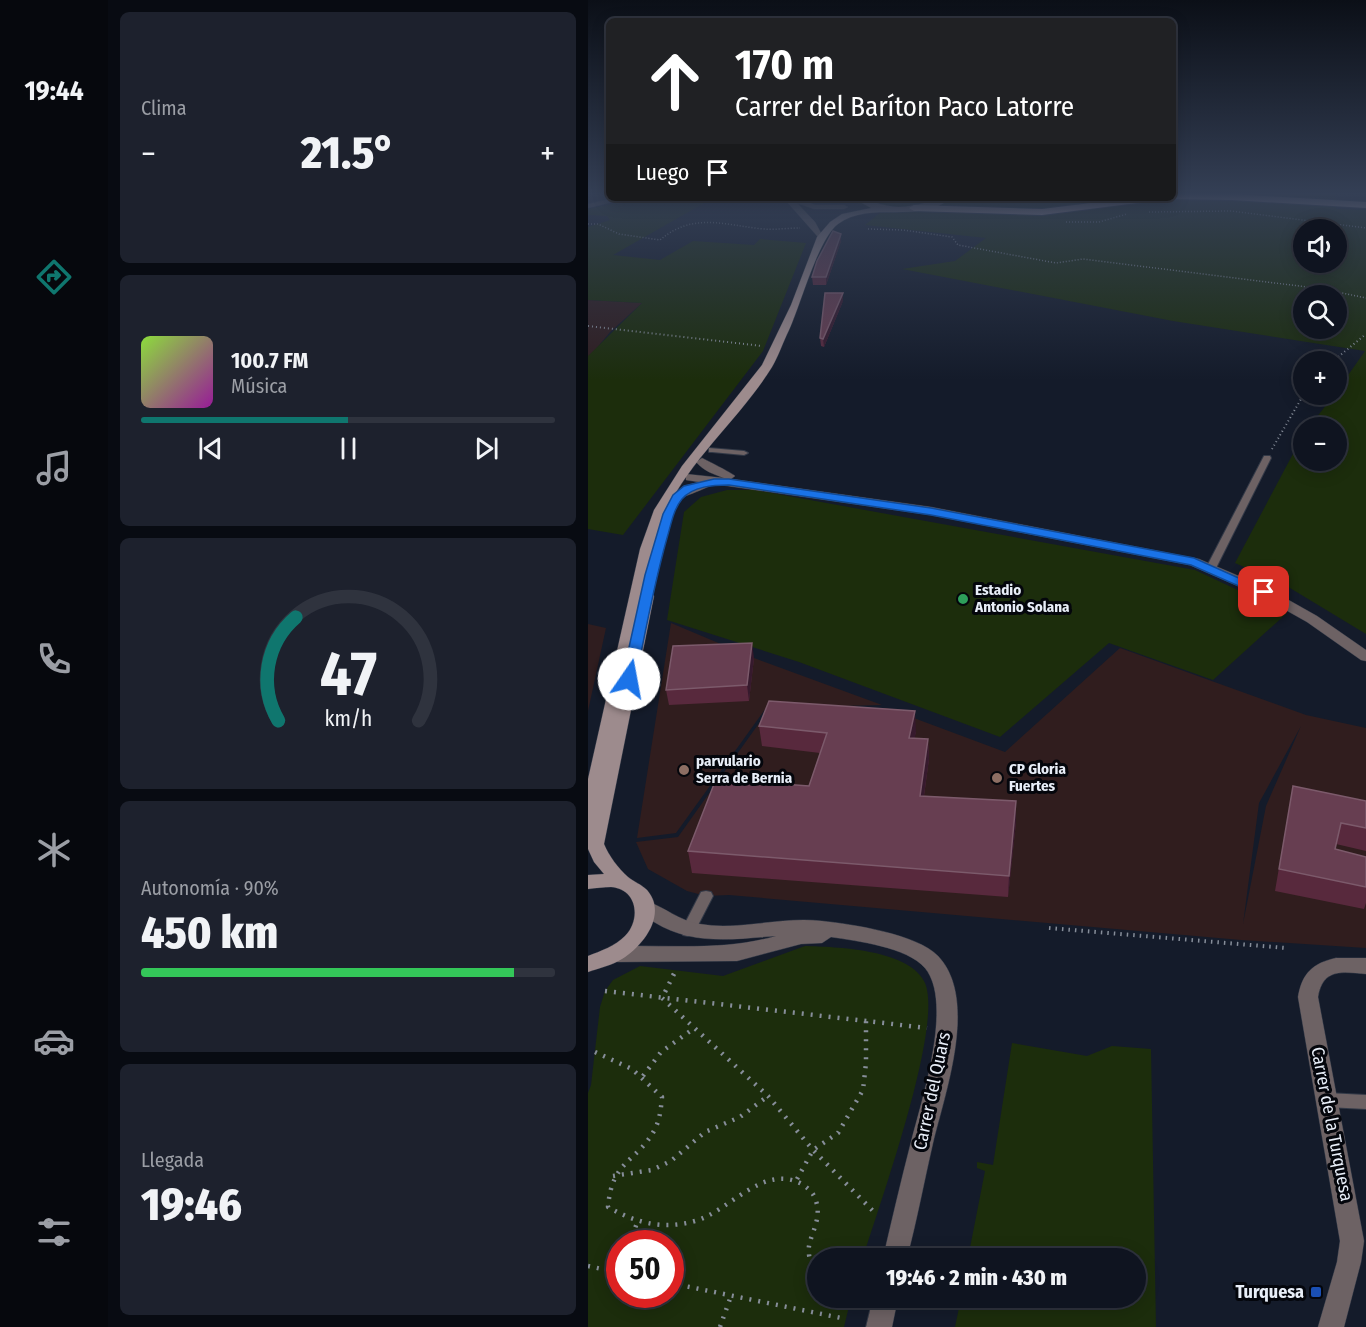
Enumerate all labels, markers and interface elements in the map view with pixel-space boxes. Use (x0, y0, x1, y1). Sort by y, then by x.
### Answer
text: 170 m (735, 40, 834, 90)
icon: ahead (636, 42, 714, 120)
text: 19:44 (24, 75, 84, 107)
text: Carrer del Baríton Paco Latorre (735, 91, 1074, 123)
text: Clima (141, 96, 186, 120)
text: 21.5° (301, 126, 395, 180)
text: − (141, 134, 156, 174)
text: + (540, 134, 555, 174)
icon: arrive (701, 156, 734, 189)
text: Luego (636, 159, 689, 186)
map controls (1293, 219, 1347, 471)
button: sound (1293, 219, 1347, 273)
icon: directions (33, 256, 75, 298)
button: search (1293, 285, 1347, 339)
text: 100.7 FM (231, 347, 308, 374)
button: + (1293, 351, 1347, 405)
text: Música (231, 374, 287, 398)
button: − (1293, 417, 1347, 471)
icon: previous (194, 432, 227, 465)
icon: pause (332, 432, 365, 465)
icon: next (470, 432, 503, 465)
icon: music (33, 447, 75, 489)
pin (1238, 566, 1289, 617)
icon: arrive (1247, 575, 1280, 608)
place label: Estadio Antonio Solana (974, 581, 1070, 616)
marker: Estadio Antonio Solana (956, 592, 970, 606)
text: 47 (319, 637, 377, 712)
icon: phone (33, 638, 75, 680)
position arrow (597, 647, 661, 711)
text: km/h (324, 706, 372, 732)
place label: parvulario Serra de Bernia (696, 752, 793, 787)
place label: CP Gloria Fuertes (1009, 760, 1066, 795)
marker: parvulario Serra de Bernia (677, 763, 691, 777)
marker: CP Gloria Fuertes (990, 771, 1004, 785)
icon: climate (33, 829, 75, 871)
text: Autonomía · 90% (141, 876, 279, 900)
text: 450 km (141, 906, 278, 960)
icon: car (33, 1020, 75, 1062)
street label: Carrer del Quars (909, 1030, 955, 1152)
street label: Carrer de la Turquesa (1306, 1045, 1358, 1203)
text: Llegada (141, 1148, 204, 1172)
text: 19:46 (141, 1178, 242, 1232)
icon: filters (33, 1211, 75, 1253)
speed limit sign: 50 (606, 1230, 684, 1308)
text: 19:46 · 2 min · 430 m (886, 1264, 1067, 1291)
place label: Turquesa (1235, 1281, 1304, 1303)
marker: Turquesa (1309, 1285, 1323, 1299)

